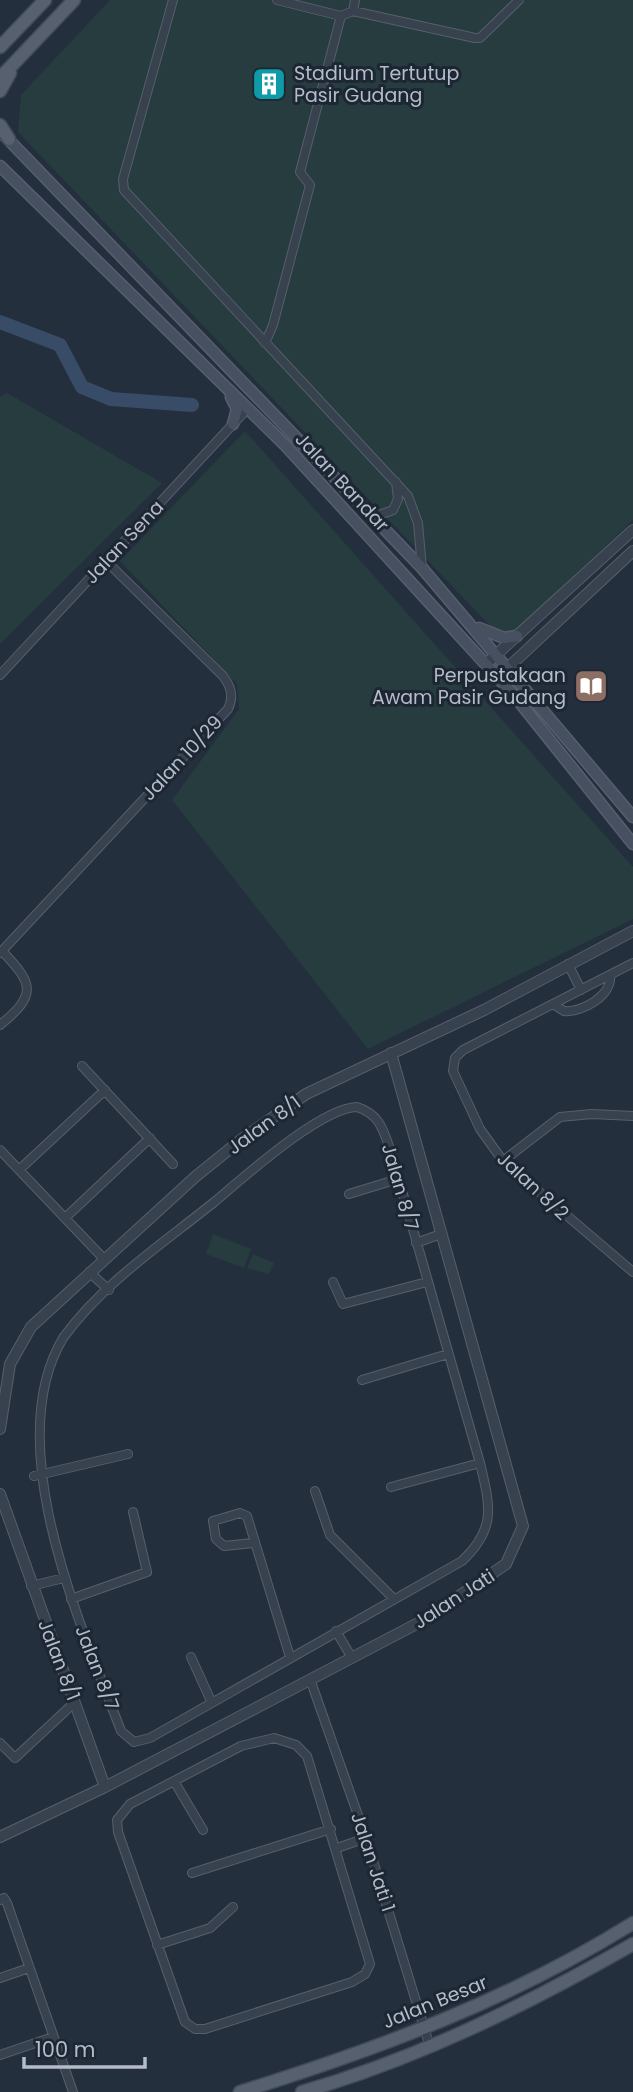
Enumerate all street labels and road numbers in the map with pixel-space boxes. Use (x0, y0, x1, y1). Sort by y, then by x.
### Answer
street label: Jalan Bandar (289, 426, 395, 538)
street label: Jalan Sena (78, 494, 170, 590)
street label: Jalan 10/29 (135, 709, 229, 807)
street label: Jalan 8/1 (222, 1089, 306, 1161)
street label: Jalan 8/7 (375, 1140, 425, 1234)
street label: Jalan 8/2 (491, 1146, 575, 1226)
street label: Jalan Jati (408, 1563, 500, 1635)
street label: Jalan 8/1 (31, 1616, 87, 1704)
street label: Jalan 8/7 (68, 1622, 126, 1714)
street label: Jalan Jati 1 (344, 1809, 402, 1915)
street label: Jalan Besar (379, 1969, 491, 2035)

